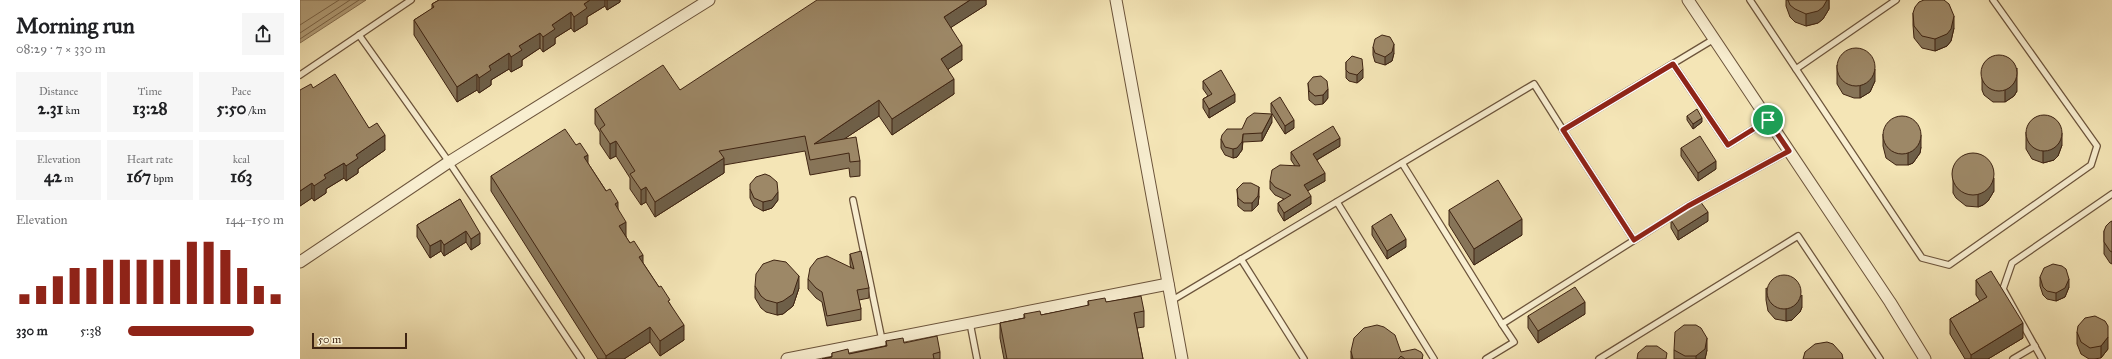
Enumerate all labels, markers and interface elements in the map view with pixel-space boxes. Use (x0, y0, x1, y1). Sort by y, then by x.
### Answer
text: Morning run (16, 12, 135, 39)
button: share (242, 13, 284, 55)
text: 08:29 · 7 × 330 m (16, 41, 106, 57)
text: Distance (39, 85, 78, 98)
text: Time (138, 85, 162, 98)
text: Pace (231, 85, 251, 98)
text: 2.31 (37, 98, 63, 119)
text: 13:28 (132, 98, 168, 119)
text: 5:50 (216, 98, 246, 119)
pin (1751, 103, 1785, 137)
text: km (63, 104, 80, 117)
text: /km (246, 104, 266, 117)
icon: arrive (1757, 109, 1779, 131)
text: Elevation (37, 153, 81, 166)
text: Heart rate (127, 153, 173, 166)
text: kcal (233, 153, 250, 166)
text: 42 (44, 166, 62, 187)
text: 167 (127, 166, 151, 187)
text: 163 (230, 166, 252, 187)
text: m (62, 172, 73, 185)
text: bpm (151, 172, 173, 185)
text: Elevation (16, 212, 68, 228)
text: 144–150 m (225, 212, 284, 228)
text: 330 m (16, 323, 48, 339)
text: 5:38 (80, 323, 101, 339)
scale bar (312, 331, 407, 350)
text: 50 m (318, 333, 341, 346)

